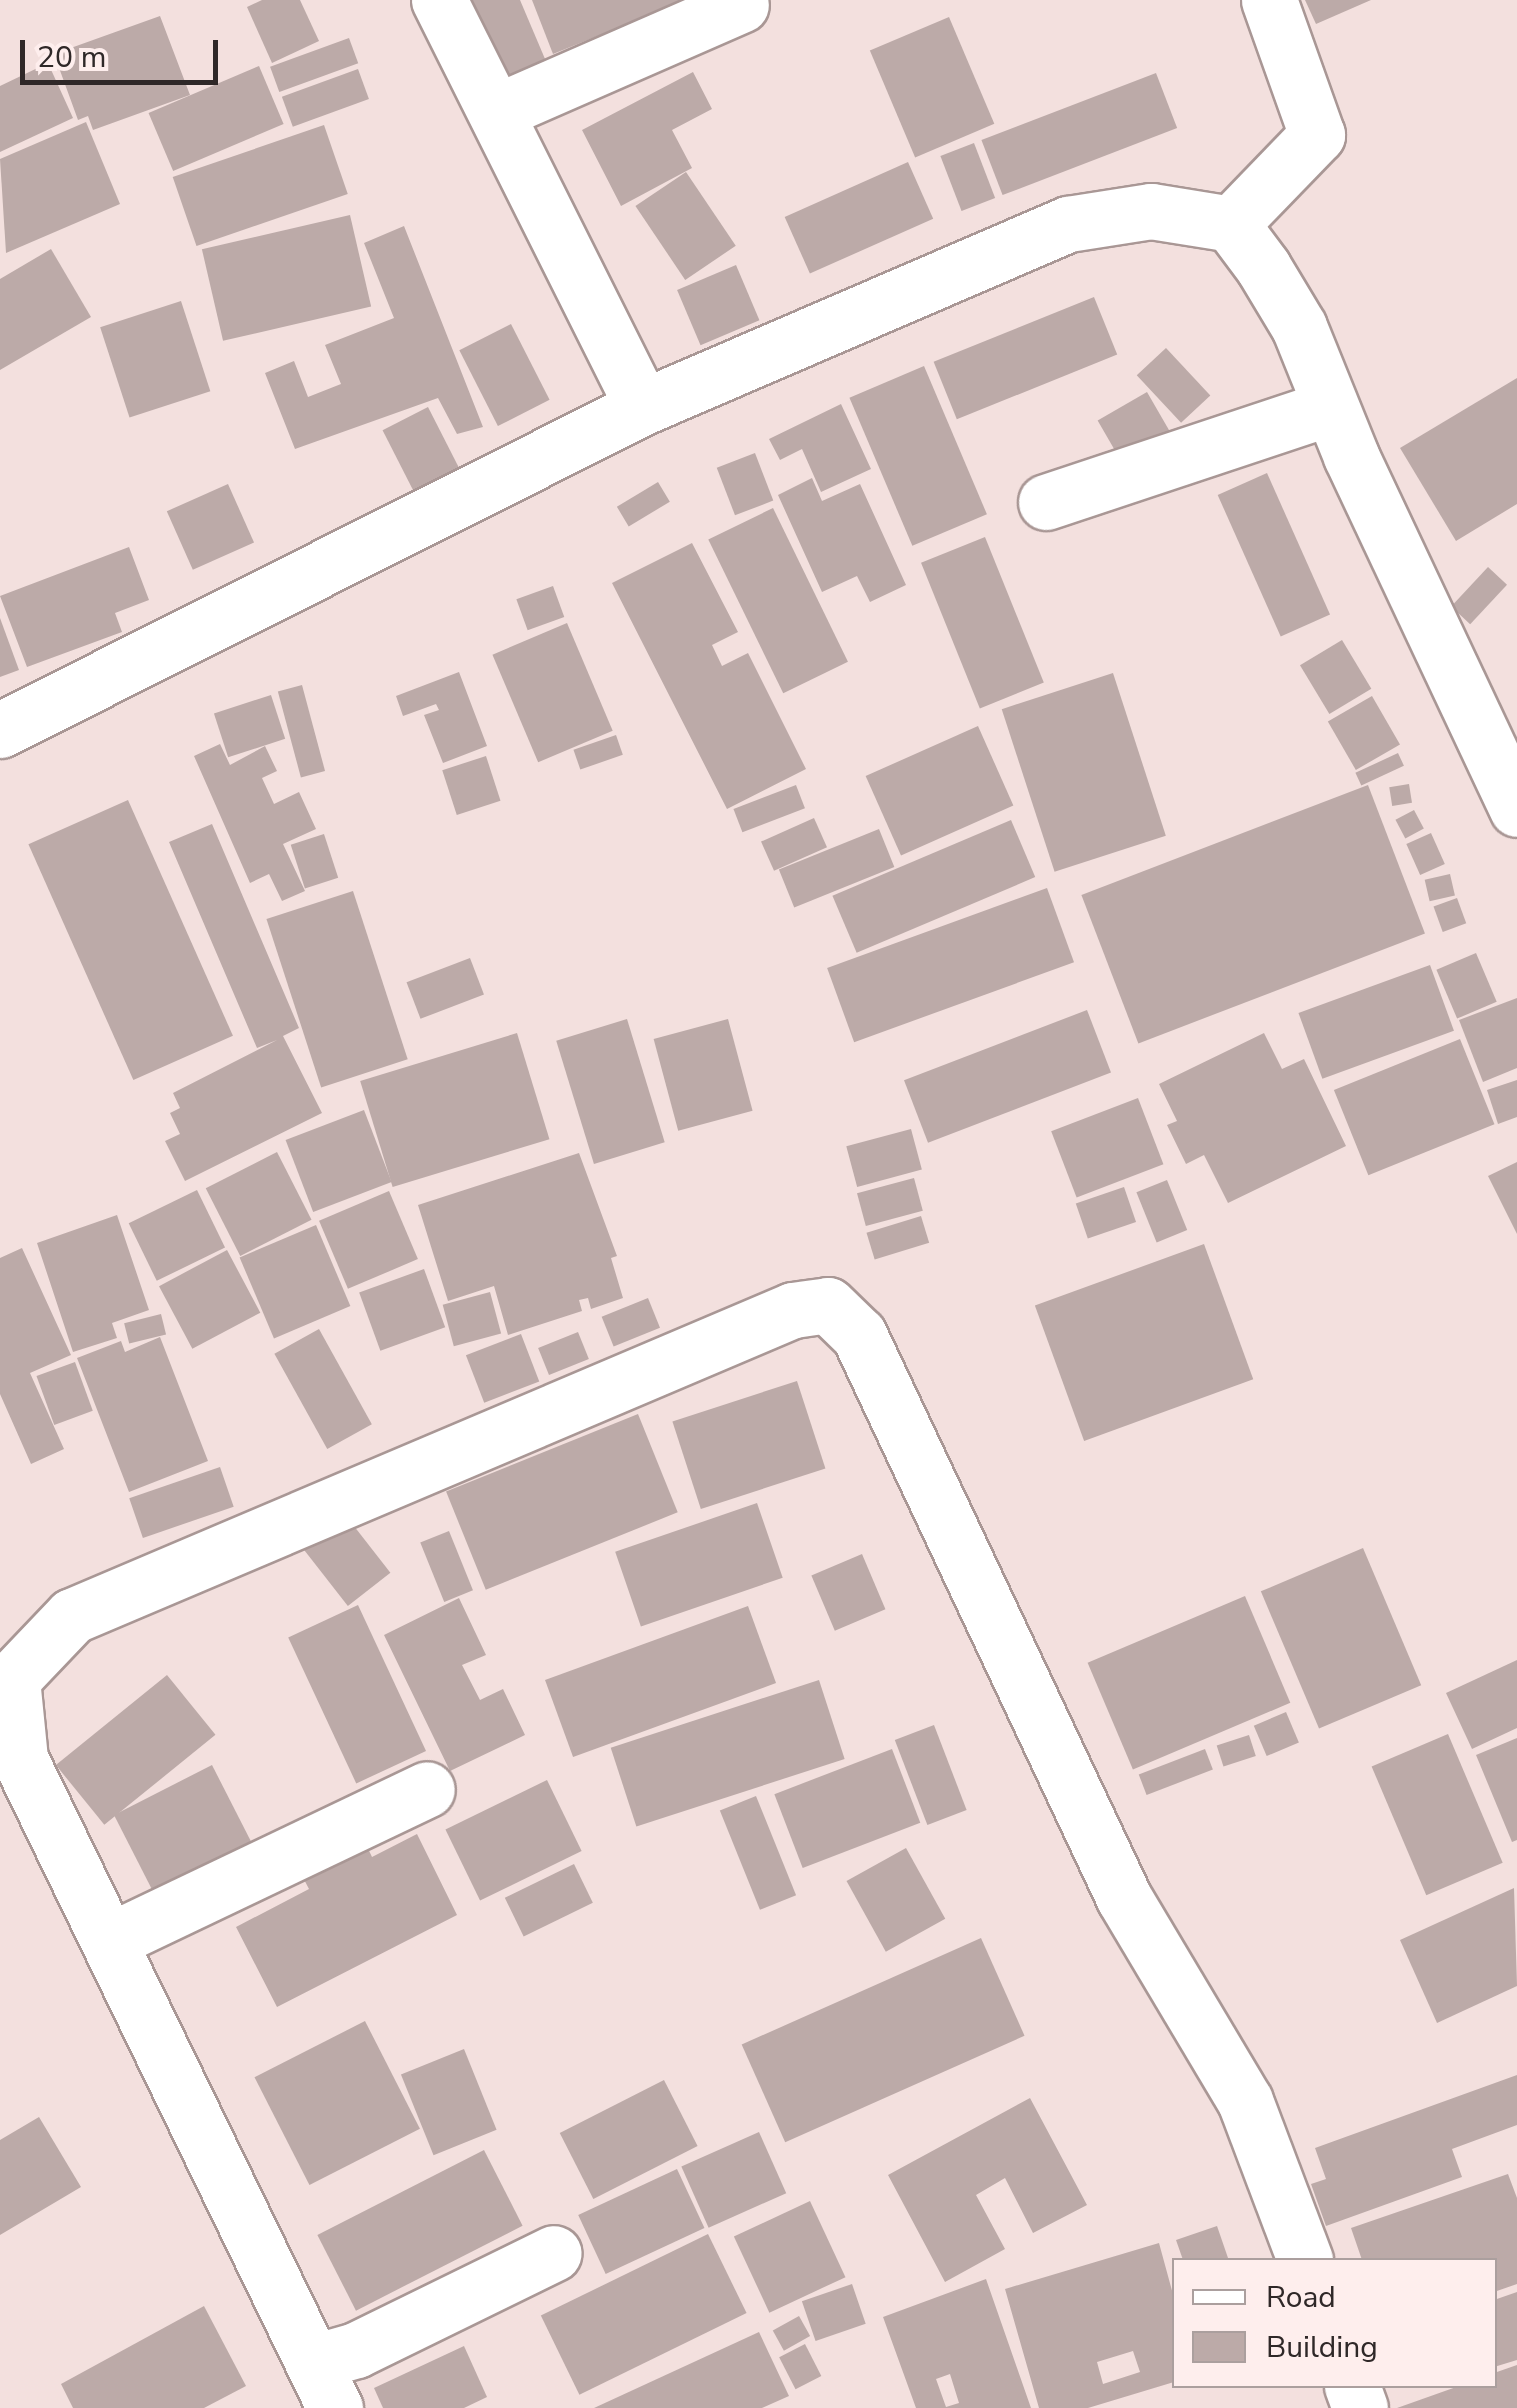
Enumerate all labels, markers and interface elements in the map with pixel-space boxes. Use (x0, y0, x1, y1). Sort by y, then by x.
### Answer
scale bar (25, 20, 222, 82)
text: 20 m (37, 37, 106, 78)
legend (1172, 2258, 1497, 2388)
text: Road (1266, 2277, 1336, 2318)
text: Building (1266, 2327, 1378, 2368)

